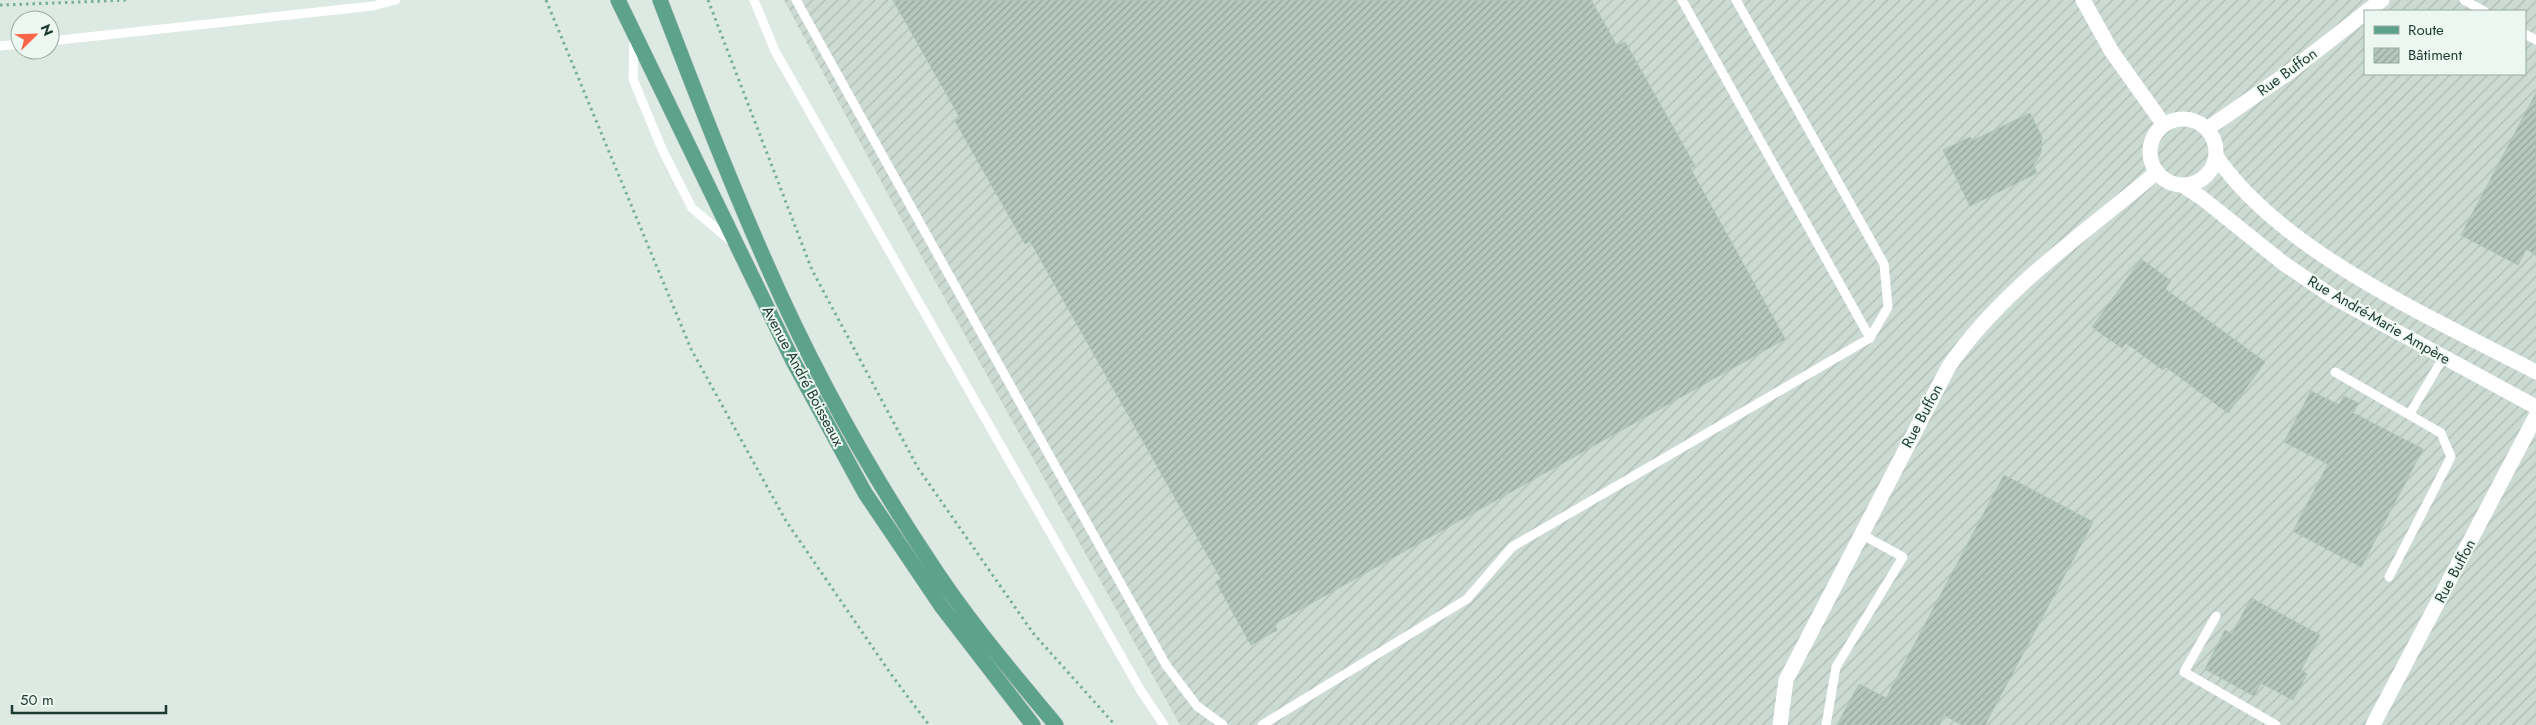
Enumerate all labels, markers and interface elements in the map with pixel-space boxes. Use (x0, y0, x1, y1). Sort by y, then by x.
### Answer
north arrow (10, 10, 60, 60)
legend (2364, 10, 2526, 75)
text: Route (2408, 19, 2444, 41)
text: N (36, 21, 58, 39)
street label: Rue Buffon (2252, 43, 2322, 101)
text: Bâtiment (2408, 44, 2462, 66)
street label: Rue André-Marie Ampère (2303, 270, 2455, 370)
street label: Avenue André Boisseaux (757, 302, 850, 451)
street label: Rue Buffon (1896, 380, 1948, 452)
street label: Rue Buffon (2429, 535, 2481, 607)
scale bar (12, 682, 166, 714)
text: 50 m (20, 689, 54, 711)

